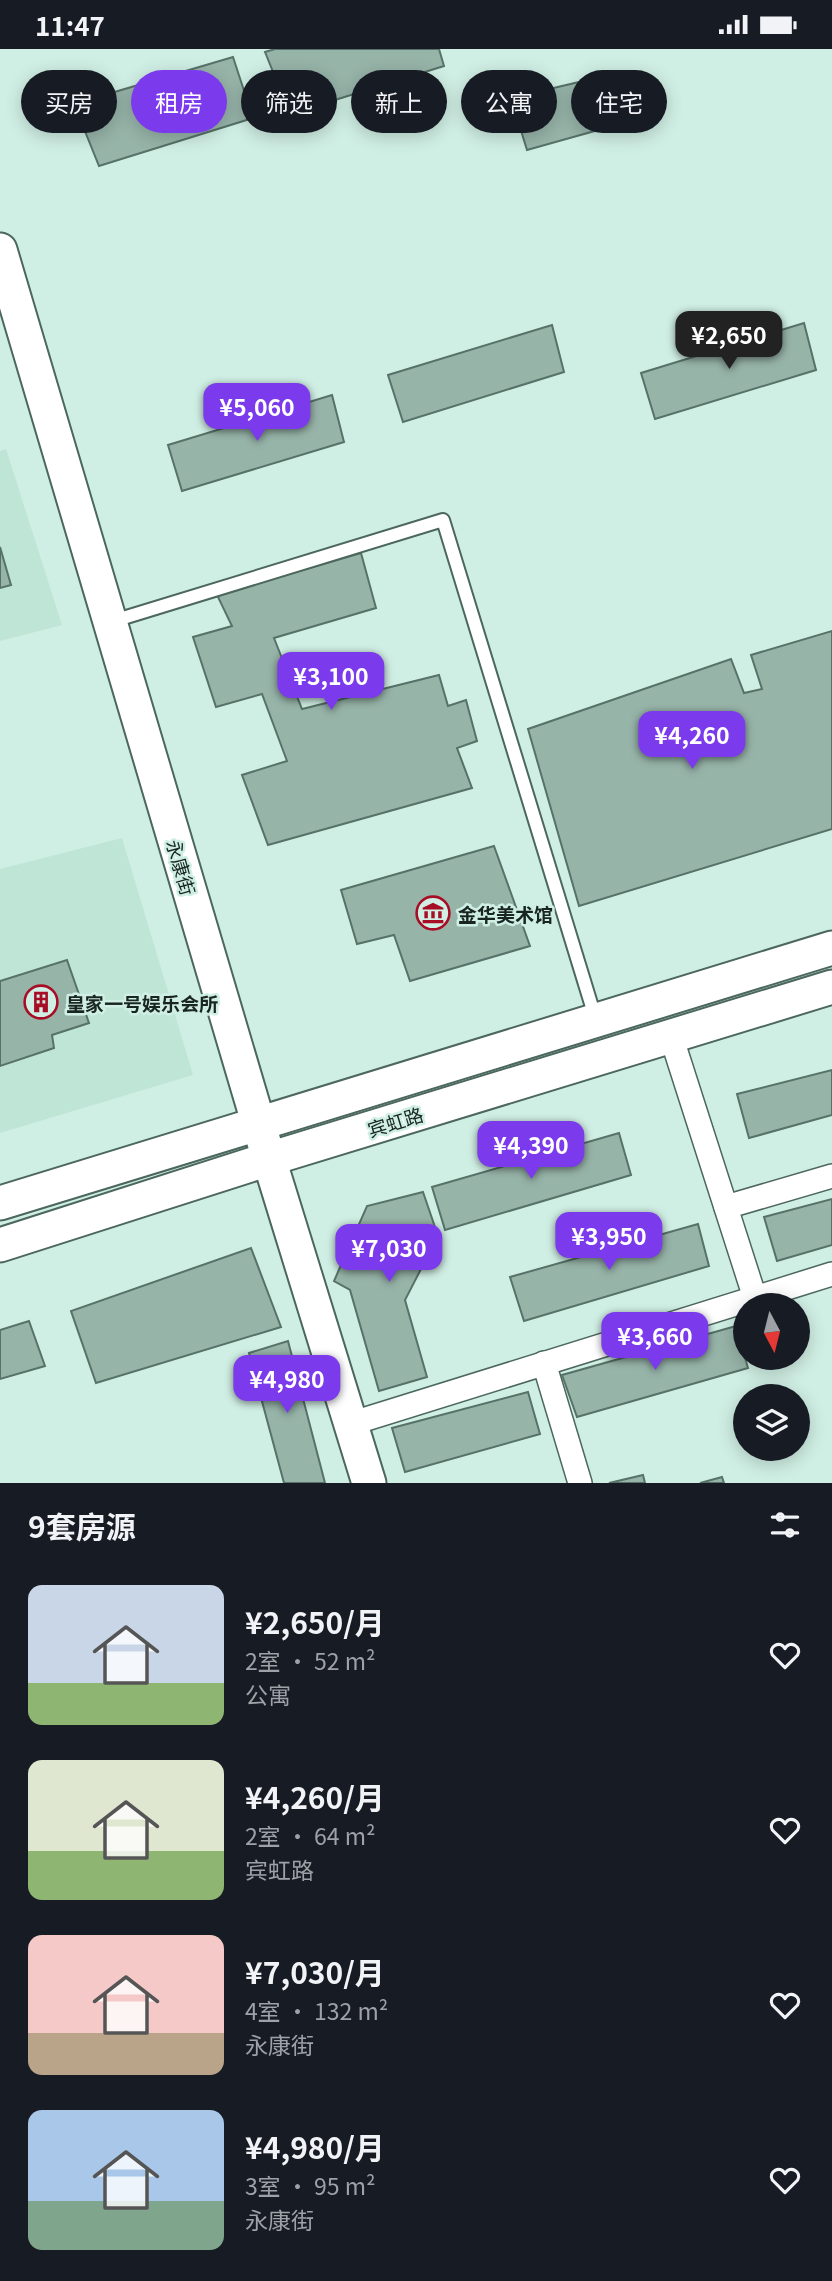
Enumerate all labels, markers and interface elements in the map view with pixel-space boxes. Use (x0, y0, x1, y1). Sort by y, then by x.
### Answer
text: 11:47 (35, 6, 105, 43)
chip: 买房 (21, 70, 117, 133)
chip: 租房 (131, 70, 227, 133)
chip: 筛选 (241, 70, 337, 133)
chip: 新上 (351, 70, 447, 133)
chip: 公寓 (461, 70, 557, 133)
chip: 住宅 (571, 70, 667, 133)
pin: ¥2,650 (672, 311, 786, 371)
text: ¥2,650 (691, 317, 767, 351)
pin: ¥5,060 (200, 383, 314, 443)
text: ¥5,060 (219, 389, 295, 423)
pin: ¥3,100 (274, 653, 388, 712)
text: ¥3,100 (293, 658, 369, 692)
pin: ¥4,260 (635, 711, 749, 771)
text: ¥4,260 (654, 717, 730, 751)
street label: 永康街 (161, 836, 203, 898)
museum icon: 金华美术馆 (414, 894, 452, 932)
place label: 金华美术馆 (458, 900, 553, 927)
building icon: 皇家一号娱乐会所 (22, 983, 60, 1021)
place label: 皇家一号娱乐会所 (66, 989, 218, 1016)
street label: 宾虹路 (364, 1100, 426, 1142)
pin: ¥4,390 (474, 1121, 588, 1181)
text: ¥4,390 (493, 1127, 569, 1161)
pin: ¥3,950 (552, 1213, 666, 1272)
text: ¥3,950 (571, 1218, 647, 1252)
pin: ¥7,030 (332, 1225, 446, 1284)
text: ¥7,030 (351, 1230, 427, 1264)
north arrow (733, 1293, 810, 1370)
map controls (733, 1293, 810, 1461)
pin: ¥3,660 (598, 1313, 712, 1372)
text: ¥3,660 (617, 1318, 693, 1352)
pin: ¥4,980 (230, 1355, 344, 1415)
text: ¥4,980 (249, 1361, 325, 1395)
button: layers (733, 1384, 810, 1461)
text: 9套房源 (28, 1503, 136, 1547)
icon: filters (766, 1506, 804, 1544)
text: ¥2,650/月 (245, 1599, 385, 1643)
icon: home (84, 1613, 168, 1697)
icon: heart (766, 1636, 804, 1674)
text: 2室 · 52 m² (245, 1643, 376, 1677)
text: 公寓 (245, 1677, 291, 1711)
text: ¥4,260/月 (245, 1774, 385, 1818)
icon: home (84, 1788, 168, 1872)
icon: heart (766, 1811, 804, 1849)
text: 2室 · 64 m² (245, 1818, 376, 1852)
text: 宾虹路 (245, 1852, 314, 1886)
text: ¥7,030/月 (245, 1949, 385, 1993)
icon: home (84, 1963, 168, 2047)
icon: heart (766, 1986, 804, 2024)
text: 4室 · 132 m² (245, 1993, 388, 2027)
text: 永康街 (245, 2027, 314, 2061)
text: ¥4,980/月 (245, 2124, 385, 2168)
icon: home (84, 2138, 168, 2222)
icon: heart (766, 2161, 804, 2199)
text: 3室 · 95 m² (245, 2168, 376, 2202)
text: 永康街 (245, 2202, 314, 2236)

